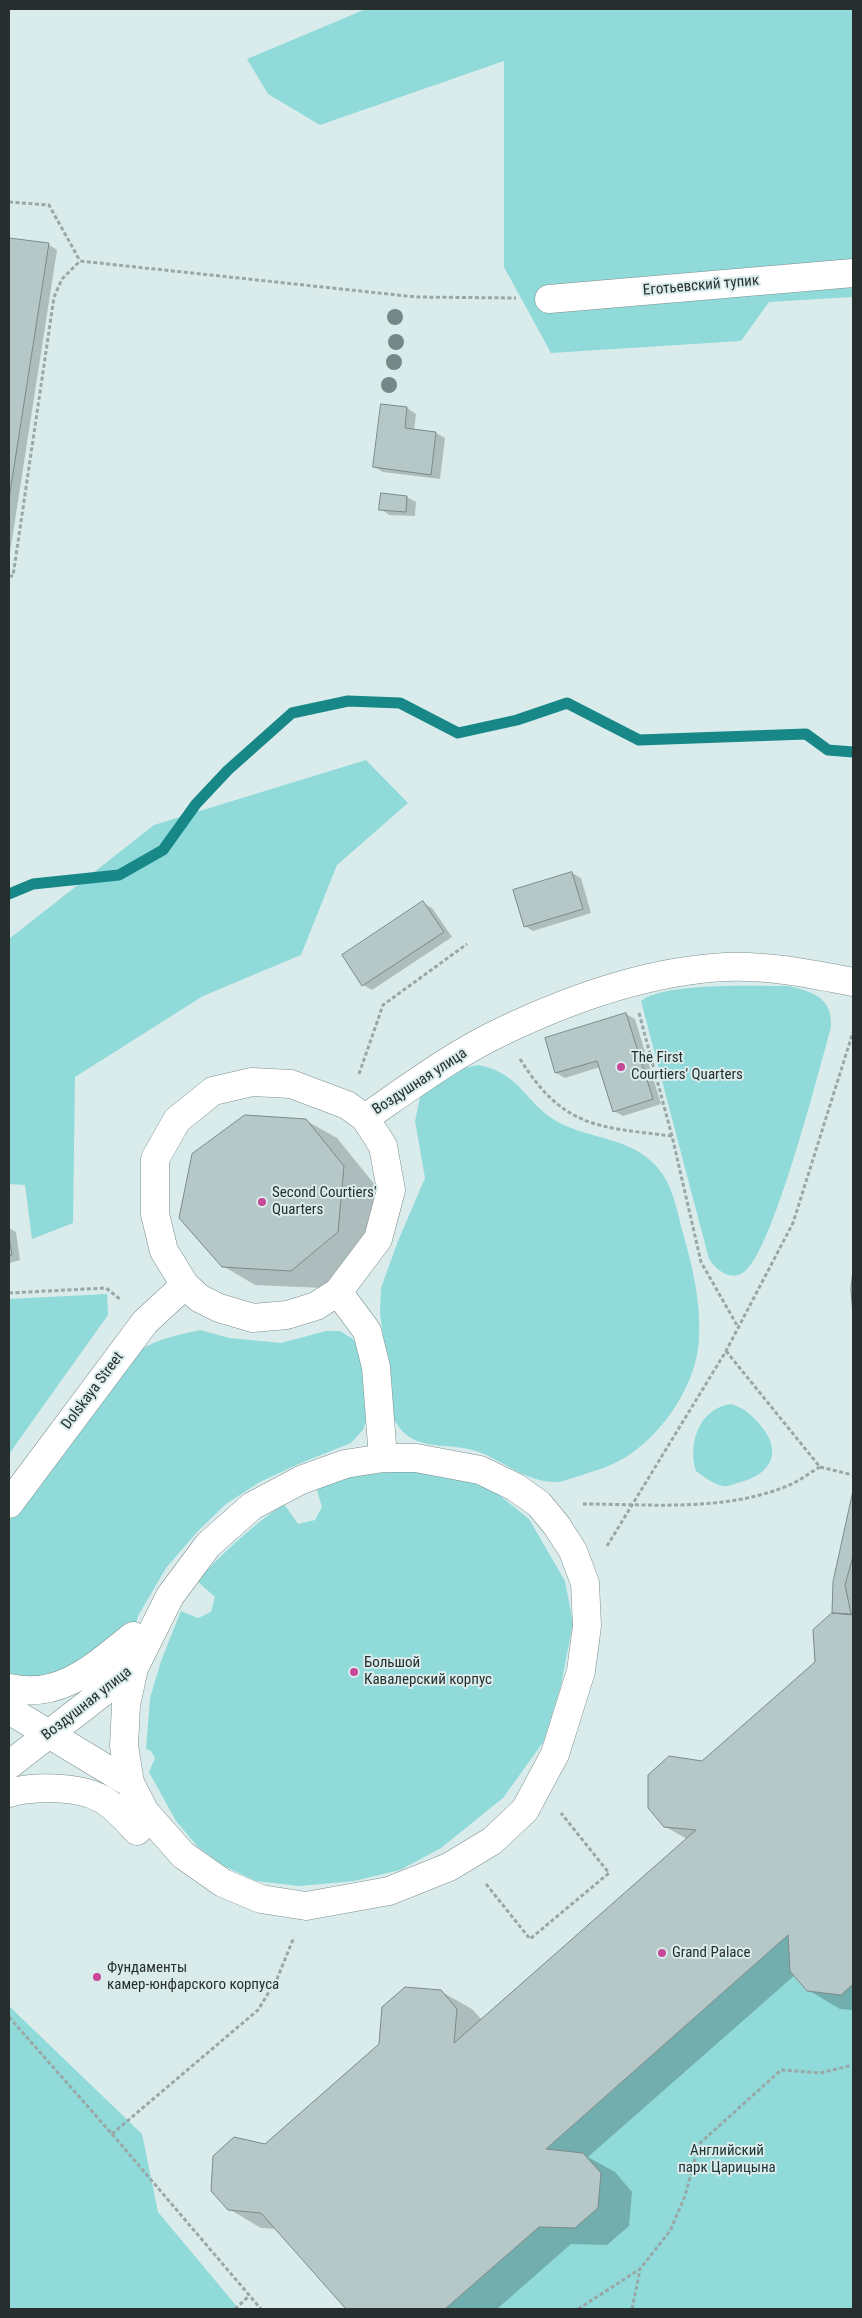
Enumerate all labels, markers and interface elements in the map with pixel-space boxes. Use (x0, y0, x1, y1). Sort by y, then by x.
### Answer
street label: Еготьевский тупик (642, 272, 760, 300)
street label: Воздушная улица (369, 1045, 471, 1119)
place label: The First Courtiers' Quarters (631, 1049, 743, 1084)
marker: The First Courtiers' Quarters (615, 1061, 627, 1073)
place label: Second Courtiers' Quarters (272, 1184, 377, 1219)
marker: Second Courtiers' Quarters (256, 1196, 268, 1208)
street label: Dolskaya Street (58, 1349, 128, 1433)
place label: Большой Кавалерский корпус (364, 1654, 492, 1689)
street label: Воздушная улица (38, 1663, 136, 1745)
marker: Большой Кавалерский корпус (348, 1666, 360, 1678)
place label: Grand Palace (672, 1944, 750, 1962)
marker: Grand Palace (656, 1947, 668, 1959)
place label: Фундаменты камер-юнфарского корпуса (107, 1959, 279, 1994)
marker: Фундаменты камер-юнфарского корпуса (91, 1971, 103, 1983)
park label: Английский парк Царицына (678, 2142, 776, 2177)

